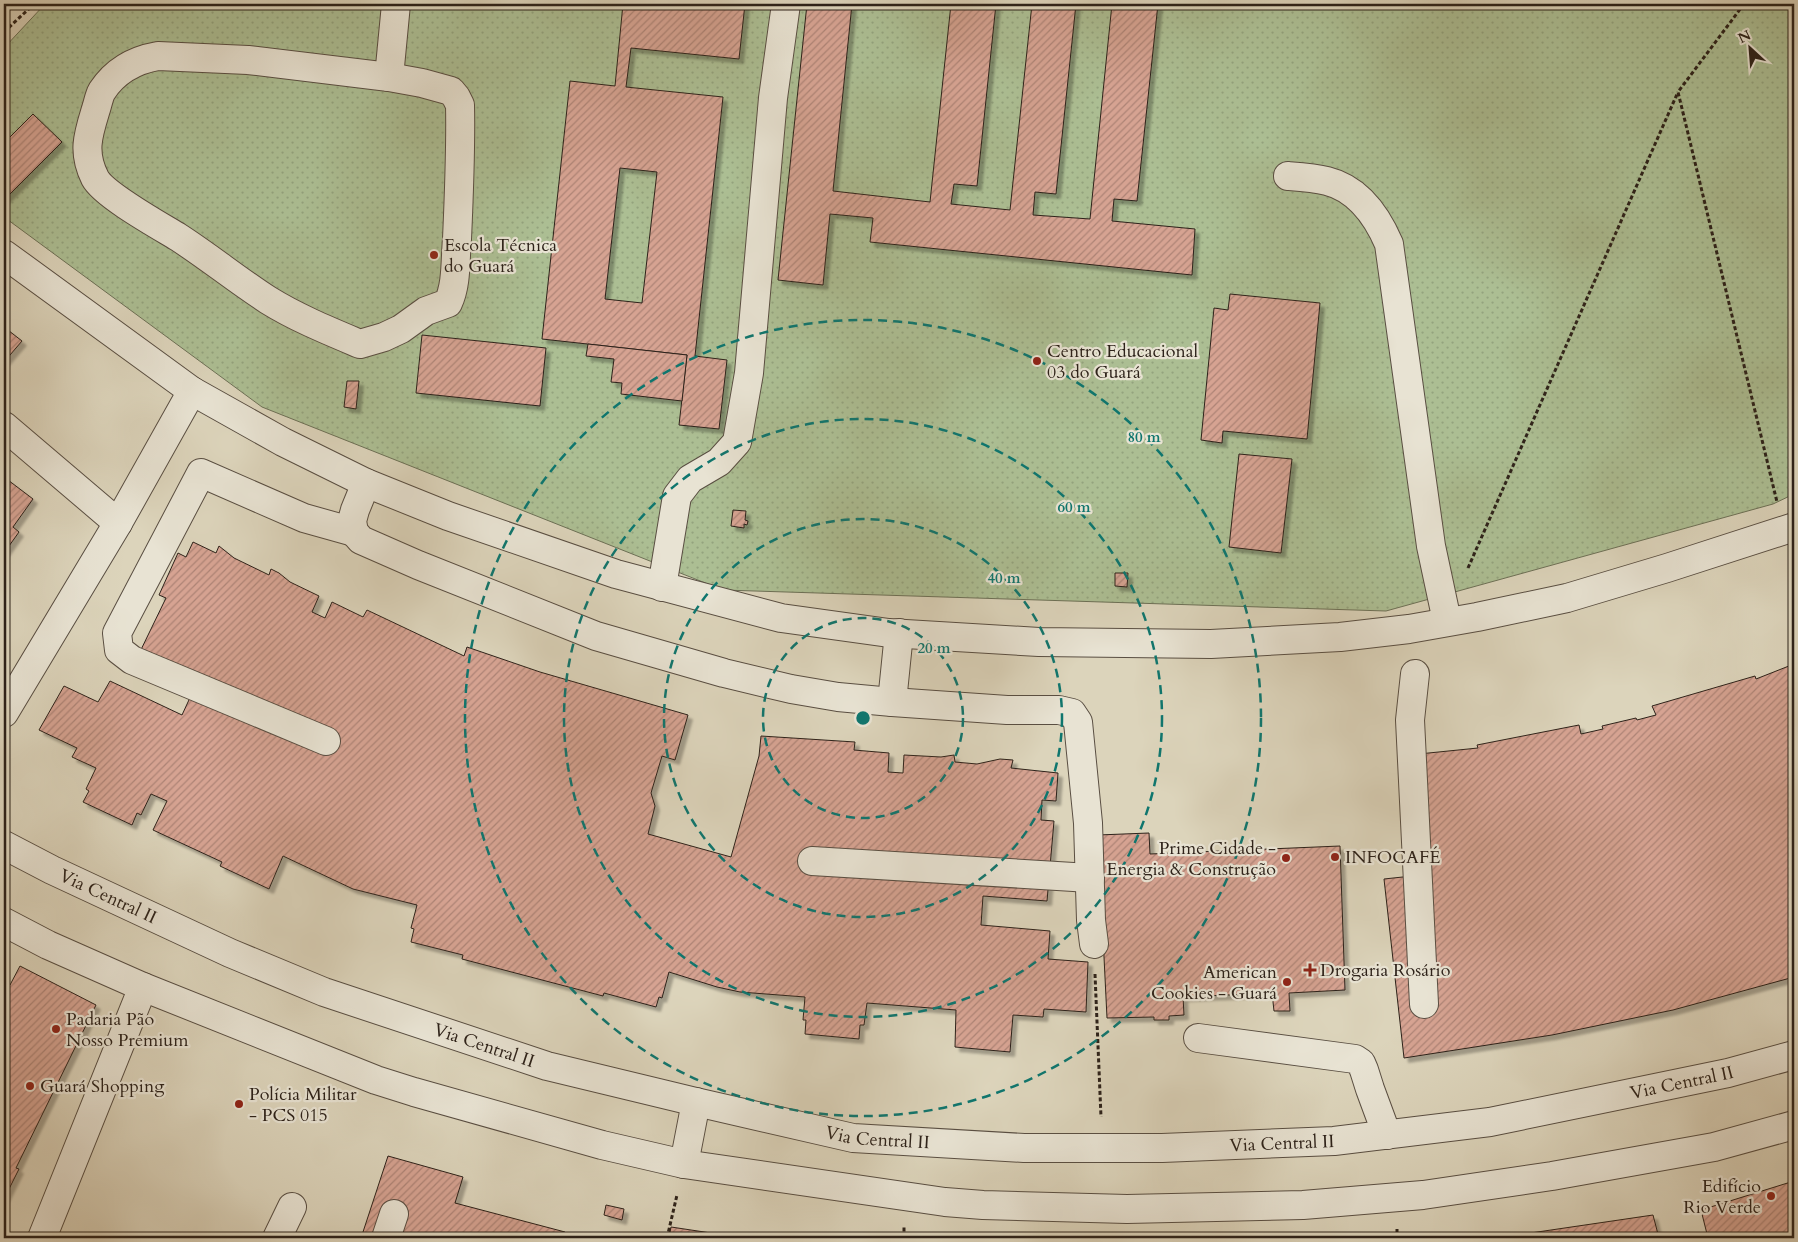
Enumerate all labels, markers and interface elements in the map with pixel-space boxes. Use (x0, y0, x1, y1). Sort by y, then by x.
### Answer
north arrow (1726, 22, 1776, 72)
text: N (1735, 26, 1754, 48)
place label: Escola Técnica do Guará (444, 233, 557, 279)
marker: Escola Técnica do Guará (428, 249, 440, 261)
place label: Centro Educacional 03 do Guará (1047, 339, 1199, 385)
marker: Centro Educacional 03 do Guará (1031, 355, 1043, 367)
text: 80 m (1127, 427, 1161, 447)
text: 60 m (1057, 497, 1091, 517)
text: 40 m (987, 568, 1021, 588)
text: 20 m (917, 638, 951, 658)
centre of rings (854, 709, 872, 727)
place label: Prime Cidade - Energia & Construção (1106, 836, 1276, 882)
place label: INFOCAFÉ (1345, 845, 1440, 870)
marker: INFOCAFÉ (1329, 851, 1341, 863)
marker: Prime Cidade - Energia & Construção (1280, 852, 1292, 864)
street label: Via Central II (55, 863, 161, 930)
place label: Drogaria Rosário (1320, 958, 1451, 983)
place label: American Cookies - Guará (1151, 960, 1278, 1006)
marker: Drogaria Rosário (1304, 964, 1316, 976)
marker: American Cookies - Guará (1281, 976, 1293, 988)
place label: Padaria Pão Nosso Premium (66, 1007, 189, 1053)
street label: Via Central II (430, 1017, 538, 1074)
marker: Padaria Pão Nosso Premium (50, 1023, 62, 1035)
street label: Via Central II (1628, 1060, 1737, 1106)
place label: Guará Shopping (40, 1074, 165, 1099)
marker: Guará Shopping (24, 1080, 36, 1092)
place label: Polícia Militar - PCS 015 (249, 1082, 357, 1128)
marker: Polícia Militar - PCS 015 (233, 1098, 245, 1110)
street label: Via Central II (823, 1120, 930, 1155)
street label: Via Central II (1229, 1129, 1335, 1158)
place label: Edifício Rio Verde (1683, 1174, 1761, 1220)
marker: Edifício Rio Verde (1765, 1190, 1777, 1202)

